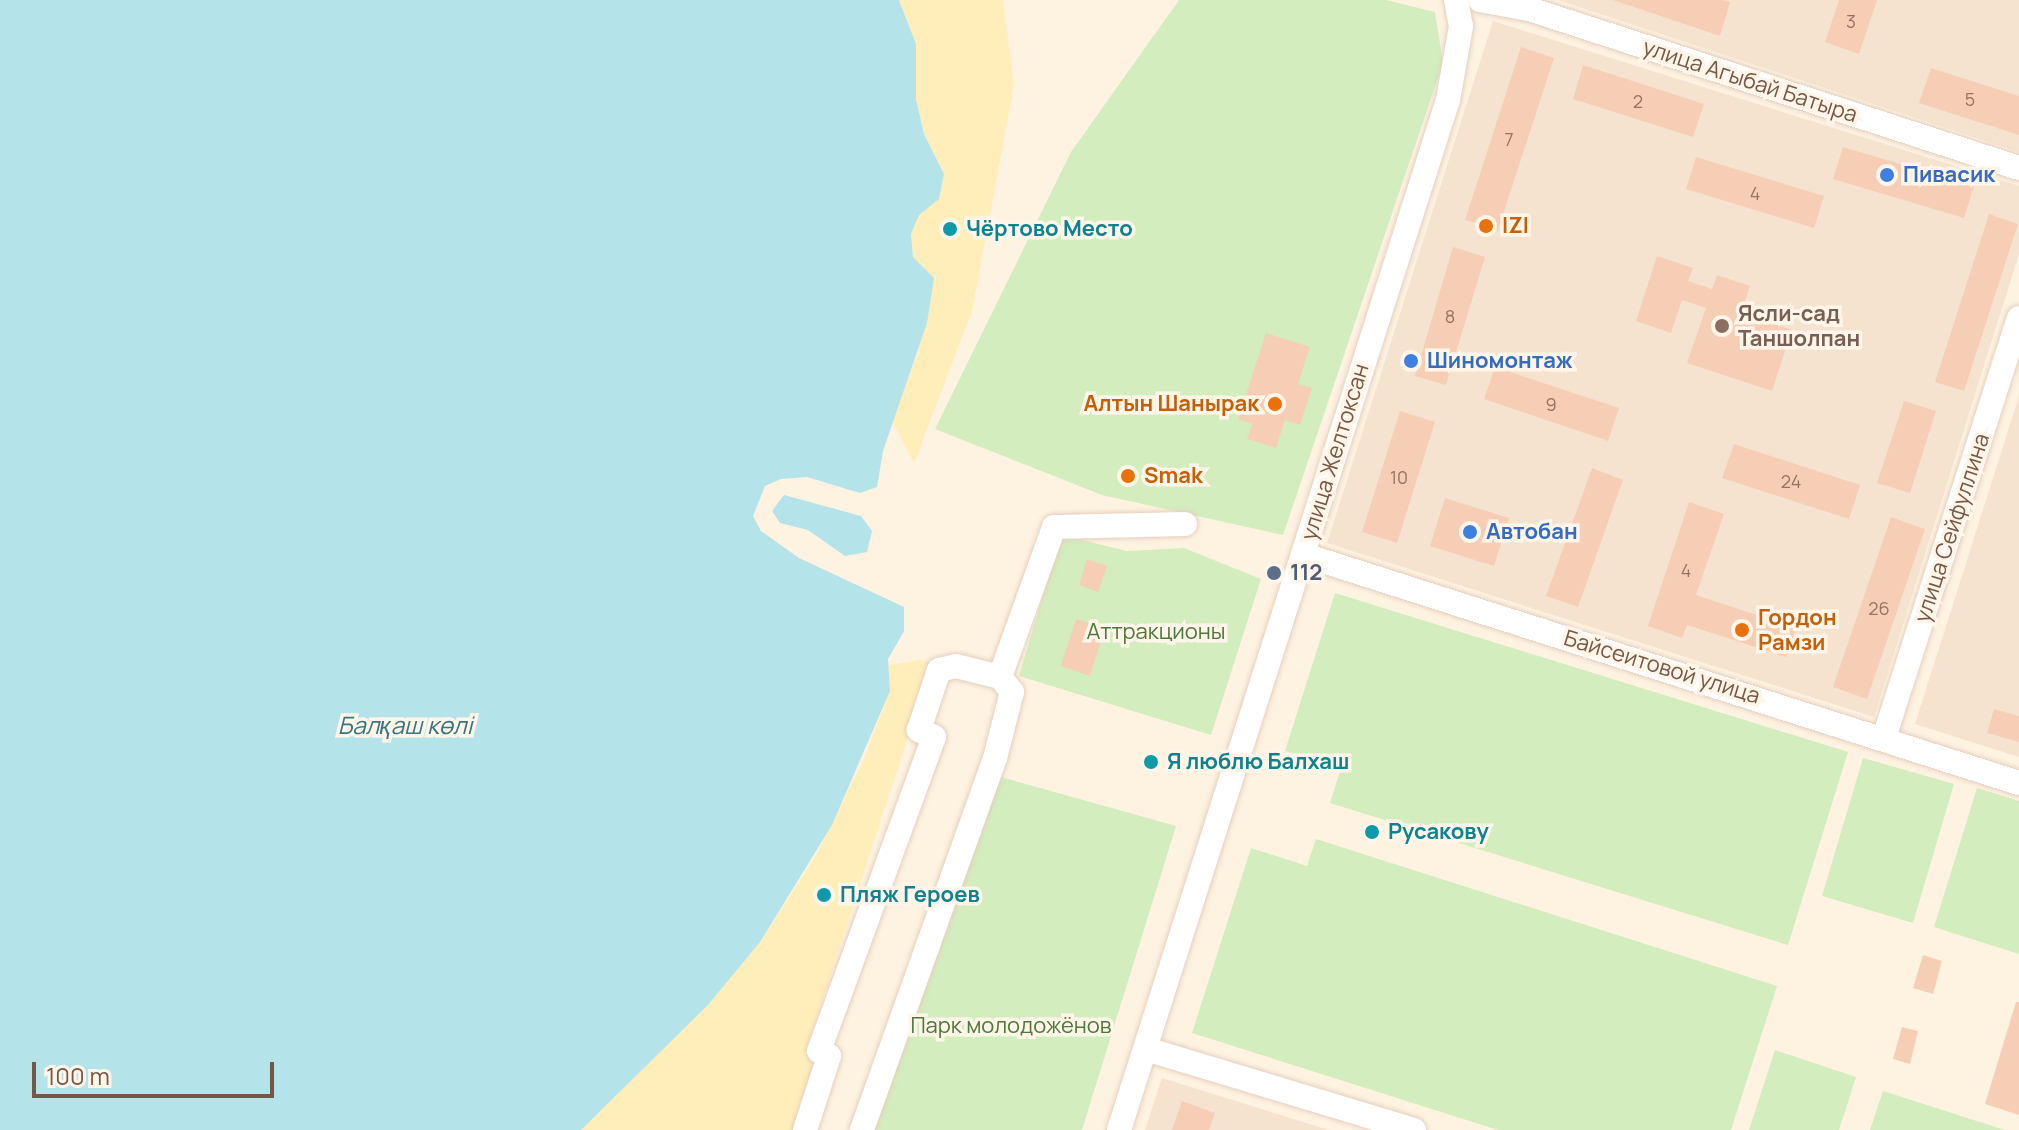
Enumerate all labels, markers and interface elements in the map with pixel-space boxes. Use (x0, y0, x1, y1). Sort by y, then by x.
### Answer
house number: 3 (1846, 10, 1856, 32)
street label: улица Агыбай Батыра (1639, 34, 1861, 128)
house number: 5 (1965, 88, 1975, 110)
house number: 2 (1633, 90, 1643, 112)
house number: 7 (1504, 128, 1514, 150)
place label: Пивасик (1903, 162, 1995, 188)
marker: Пивасик (1878, 166, 1896, 184)
house number: 4 (1750, 182, 1760, 204)
place label: IZI (1502, 213, 1529, 239)
place label: Чёртово Место (966, 216, 1133, 242)
marker: IZI (1477, 217, 1495, 235)
marker: Чёртово Место (941, 220, 959, 238)
place label: Ясли-сад Таншолпан (1738, 300, 1860, 352)
house number: 8 (1445, 305, 1455, 327)
marker: Ясли-сад Таншолпан (1713, 317, 1731, 335)
place label: Шиномонтаж (1427, 348, 1573, 374)
marker: Шиномонтаж (1402, 352, 1420, 370)
street label: улица Желтоксан (1296, 361, 1374, 543)
place label: Алтын Шанырак (1083, 391, 1259, 417)
house number: 9 (1545, 393, 1557, 415)
marker: Алтын Шанырак (1266, 395, 1284, 413)
street label: улица Сейфуллина (1909, 430, 1995, 626)
place label: Smak (1144, 463, 1203, 489)
house number: 10 (1390, 466, 1408, 488)
marker: Smak (1119, 467, 1137, 485)
house number: 24 (1781, 470, 1801, 492)
place label: Автобан (1486, 519, 1578, 545)
marker: Автобан (1461, 523, 1479, 541)
house number: 4 (1681, 559, 1691, 581)
place label: 112 (1290, 560, 1322, 586)
marker: 112 (1265, 564, 1283, 582)
house number: 26 (1868, 597, 1890, 619)
place label: Гордон Рамзи (1758, 604, 1837, 656)
park label: Аттракционы (1086, 619, 1226, 645)
marker: Гордон Рамзи (1733, 621, 1751, 639)
street label: Байсеитовой улица (1561, 625, 1763, 709)
water label: Балқаш көлі (338, 711, 472, 739)
place label: Я люблю Балхаш (1167, 749, 1349, 775)
marker: Я люблю Балхаш (1142, 753, 1160, 771)
place label: Русакову (1388, 819, 1489, 845)
marker: Русакову (1363, 823, 1381, 841)
place label: Пляж Героев (840, 882, 980, 908)
marker: Пляж Героев (815, 886, 833, 904)
park label: Парк молодожёнов (910, 1013, 1112, 1039)
scale bar (36, 1046, 278, 1096)
text: 100 m (46, 1059, 110, 1092)

